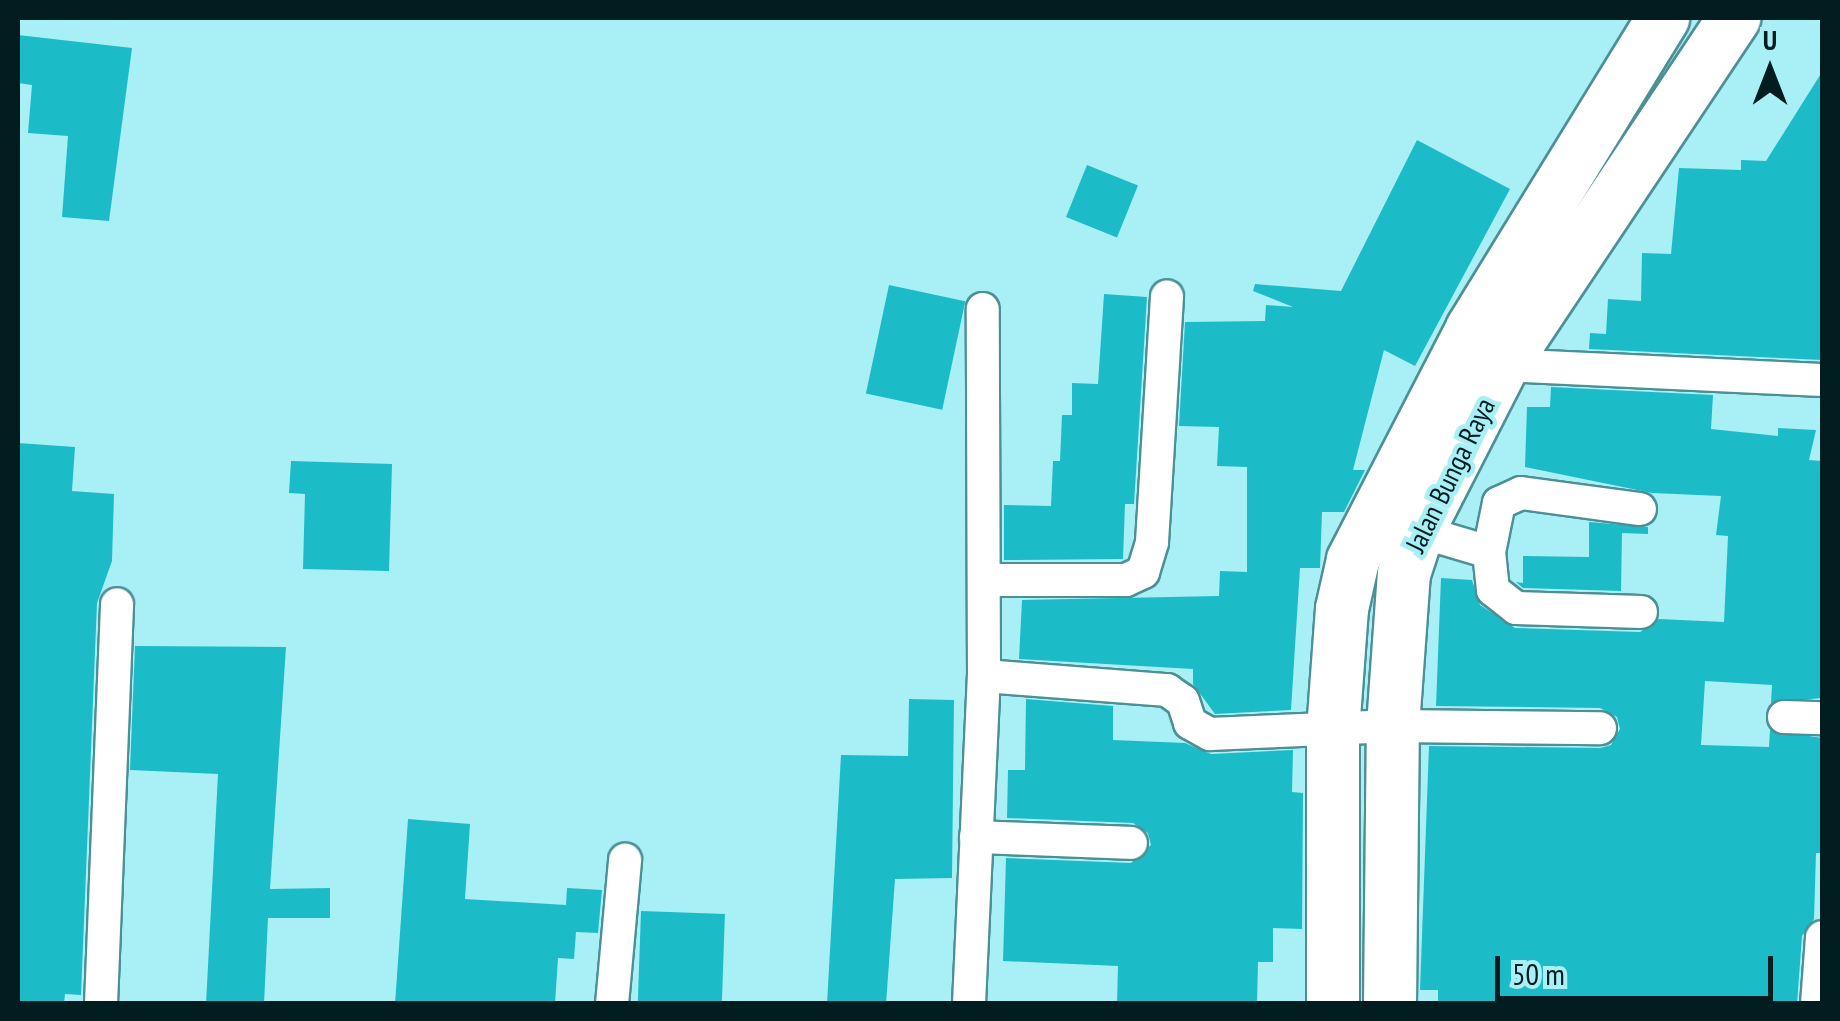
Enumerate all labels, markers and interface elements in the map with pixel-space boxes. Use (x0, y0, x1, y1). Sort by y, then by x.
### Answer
north arrow (1720, 20, 1820, 120)
text: U (1763, 21, 1777, 58)
street label: Jalan Bunga Raya (1398, 393, 1502, 557)
scale bar (1500, 936, 1778, 998)
text: 50 m (1512, 954, 1565, 993)

